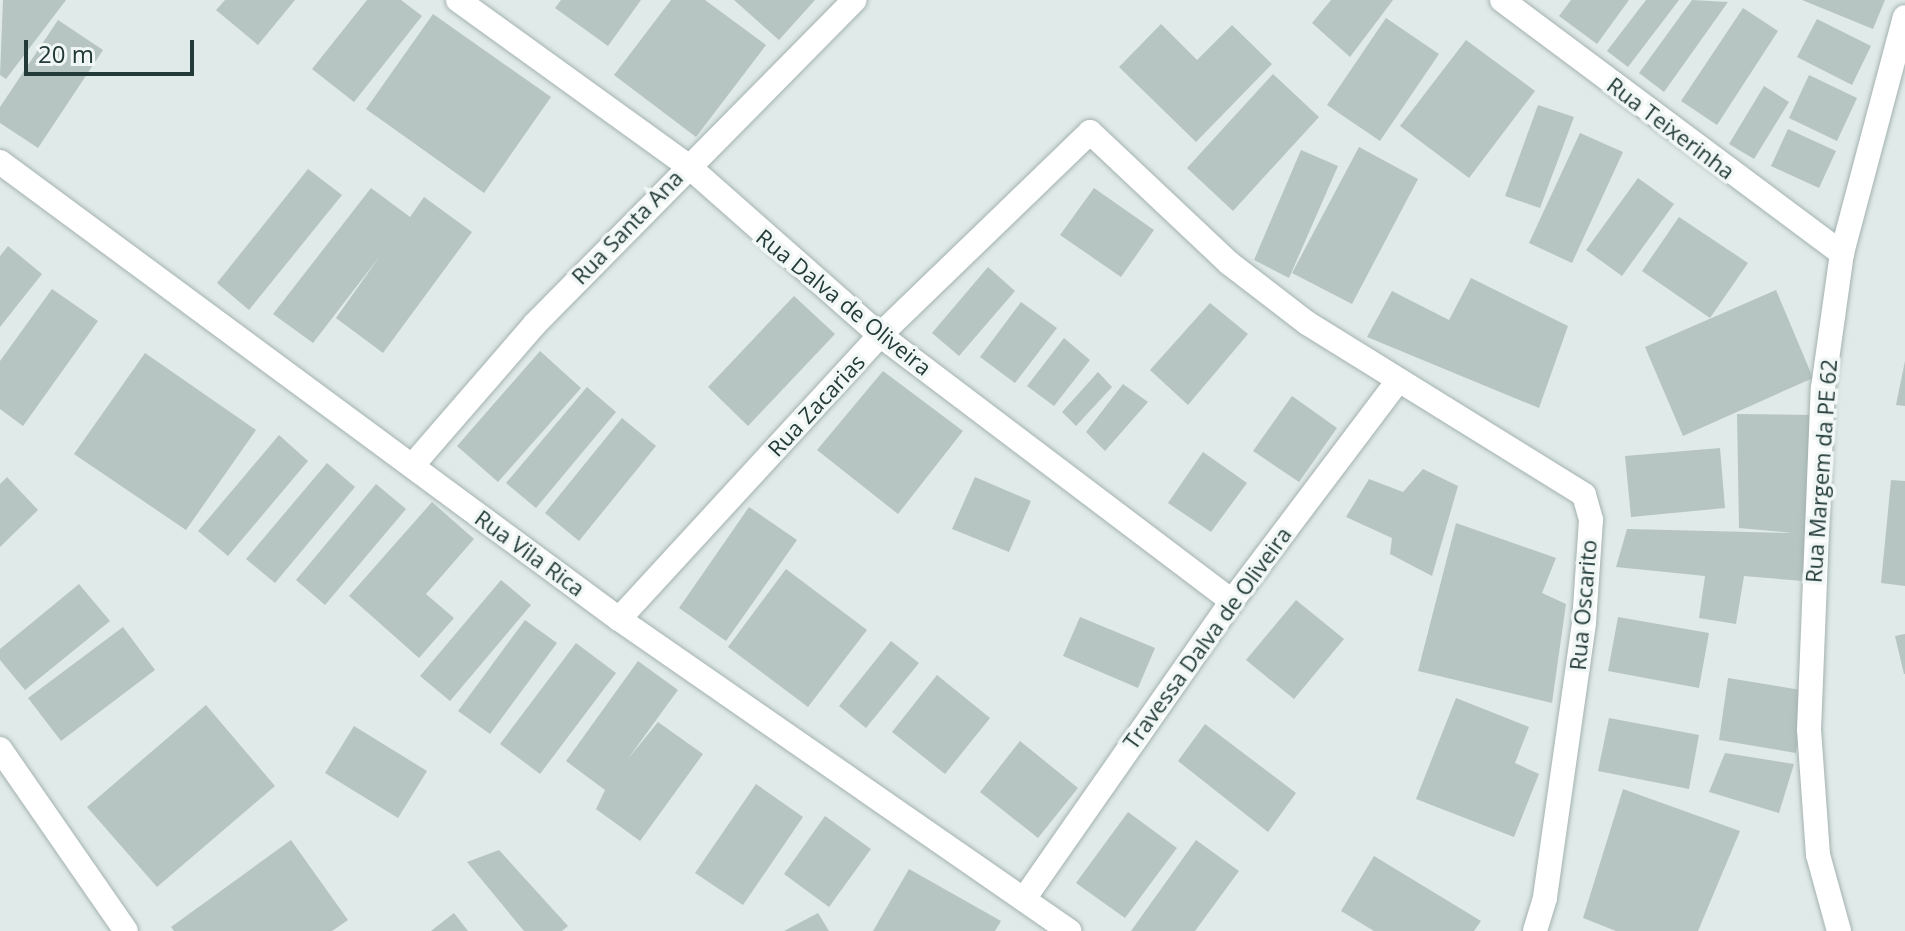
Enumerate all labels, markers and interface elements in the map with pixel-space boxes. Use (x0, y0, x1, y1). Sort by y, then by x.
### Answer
scale bar (28, 24, 198, 74)
text: 20 m (38, 37, 94, 70)
street label: Rua Teixerinha (1602, 72, 1740, 184)
street label: Rua Santa Ana (566, 165, 688, 289)
street label: Rua Dalva de Oliveira (751, 223, 937, 381)
street label: Rua Zacarias (762, 349, 870, 461)
street label: Rua Margem da PE 62 (1800, 358, 1842, 584)
street label: Rua Vila Rica (470, 504, 590, 602)
street label: Travessa Dalva de Oliveira (1118, 522, 1296, 754)
street label: Rua Oscarito (1564, 539, 1602, 671)

